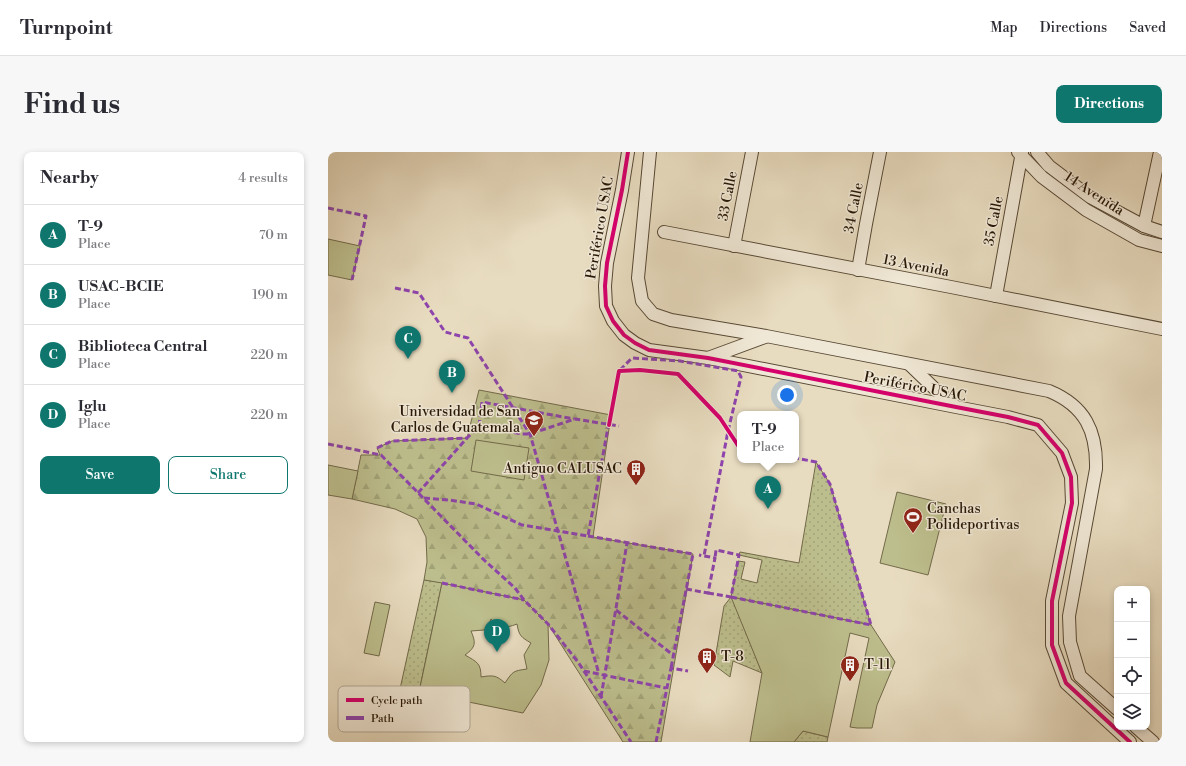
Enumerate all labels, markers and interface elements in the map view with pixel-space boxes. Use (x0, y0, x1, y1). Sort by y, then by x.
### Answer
text: Turnpoint (20, 16, 113, 40)
text: Map (990, 19, 1018, 37)
text: Directions (1040, 19, 1107, 37)
text: Saved (1129, 19, 1166, 37)
button: Directions (1056, 85, 1162, 123)
text: Find us (24, 87, 120, 122)
text: Nearby (40, 167, 99, 189)
street label: 14 Avenida (1061, 168, 1128, 220)
text: 4 results (238, 170, 288, 186)
street label: 33 Calle (714, 170, 742, 222)
street label: Periférico USAC (582, 175, 618, 281)
street label: 34 Calle (840, 181, 868, 235)
street label: 35 Calle (980, 195, 1008, 247)
text: T-9 (78, 217, 103, 236)
text: A (48, 227, 58, 243)
text: 70 m (259, 227, 288, 243)
text: Place (78, 236, 110, 252)
street label: 13 Avenida (881, 251, 952, 281)
text: USAC-BCIE (78, 277, 163, 296)
text: B (48, 287, 58, 303)
text: 190 m (252, 287, 288, 303)
text: Place (78, 296, 110, 312)
pin: C (395, 326, 421, 359)
text: Biblioteca Central (78, 337, 207, 356)
text: C (48, 347, 58, 363)
text: 220 m (250, 347, 288, 363)
text: Place (78, 356, 110, 372)
pin: B (439, 360, 465, 393)
street label: Periférico USAC (862, 368, 968, 406)
your location (777, 385, 797, 405)
text: Iglu (78, 397, 106, 416)
place label: Universidad de San Carlos de Guatemala (391, 403, 521, 437)
text: D (48, 407, 58, 423)
text: 220 m (250, 407, 288, 423)
school or university icon: Universidad de San Carlos de Guatemala (523, 409, 545, 437)
popup (737, 411, 799, 463)
text: Place (78, 416, 110, 432)
text: T-9 (752, 420, 777, 439)
text: Place (752, 439, 784, 455)
button: Save (40, 456, 160, 494)
button: Share (168, 456, 288, 494)
building icon: Antiguo CALUSAC (625, 458, 647, 486)
place label: Antiguo CALUSAC (503, 460, 622, 478)
pin: A (755, 476, 781, 509)
place label: Canchas Polideportivas (927, 500, 1019, 534)
sports icon: Canchas Polideportivas (902, 506, 924, 534)
map controls (1114, 586, 1150, 730)
button: + (1114, 586, 1150, 622)
pin: D (484, 619, 510, 652)
button: − (1114, 622, 1150, 658)
building icon: T-8 (696, 646, 718, 674)
place label: T-8 (721, 648, 744, 666)
building icon: T-11 (839, 654, 861, 682)
place label: T-11 (864, 656, 891, 674)
button: locate (1114, 658, 1150, 694)
legend (338, 686, 470, 732)
text: Cycle path (371, 694, 423, 708)
button: layers (1114, 694, 1150, 730)
text: Path (371, 712, 395, 726)

